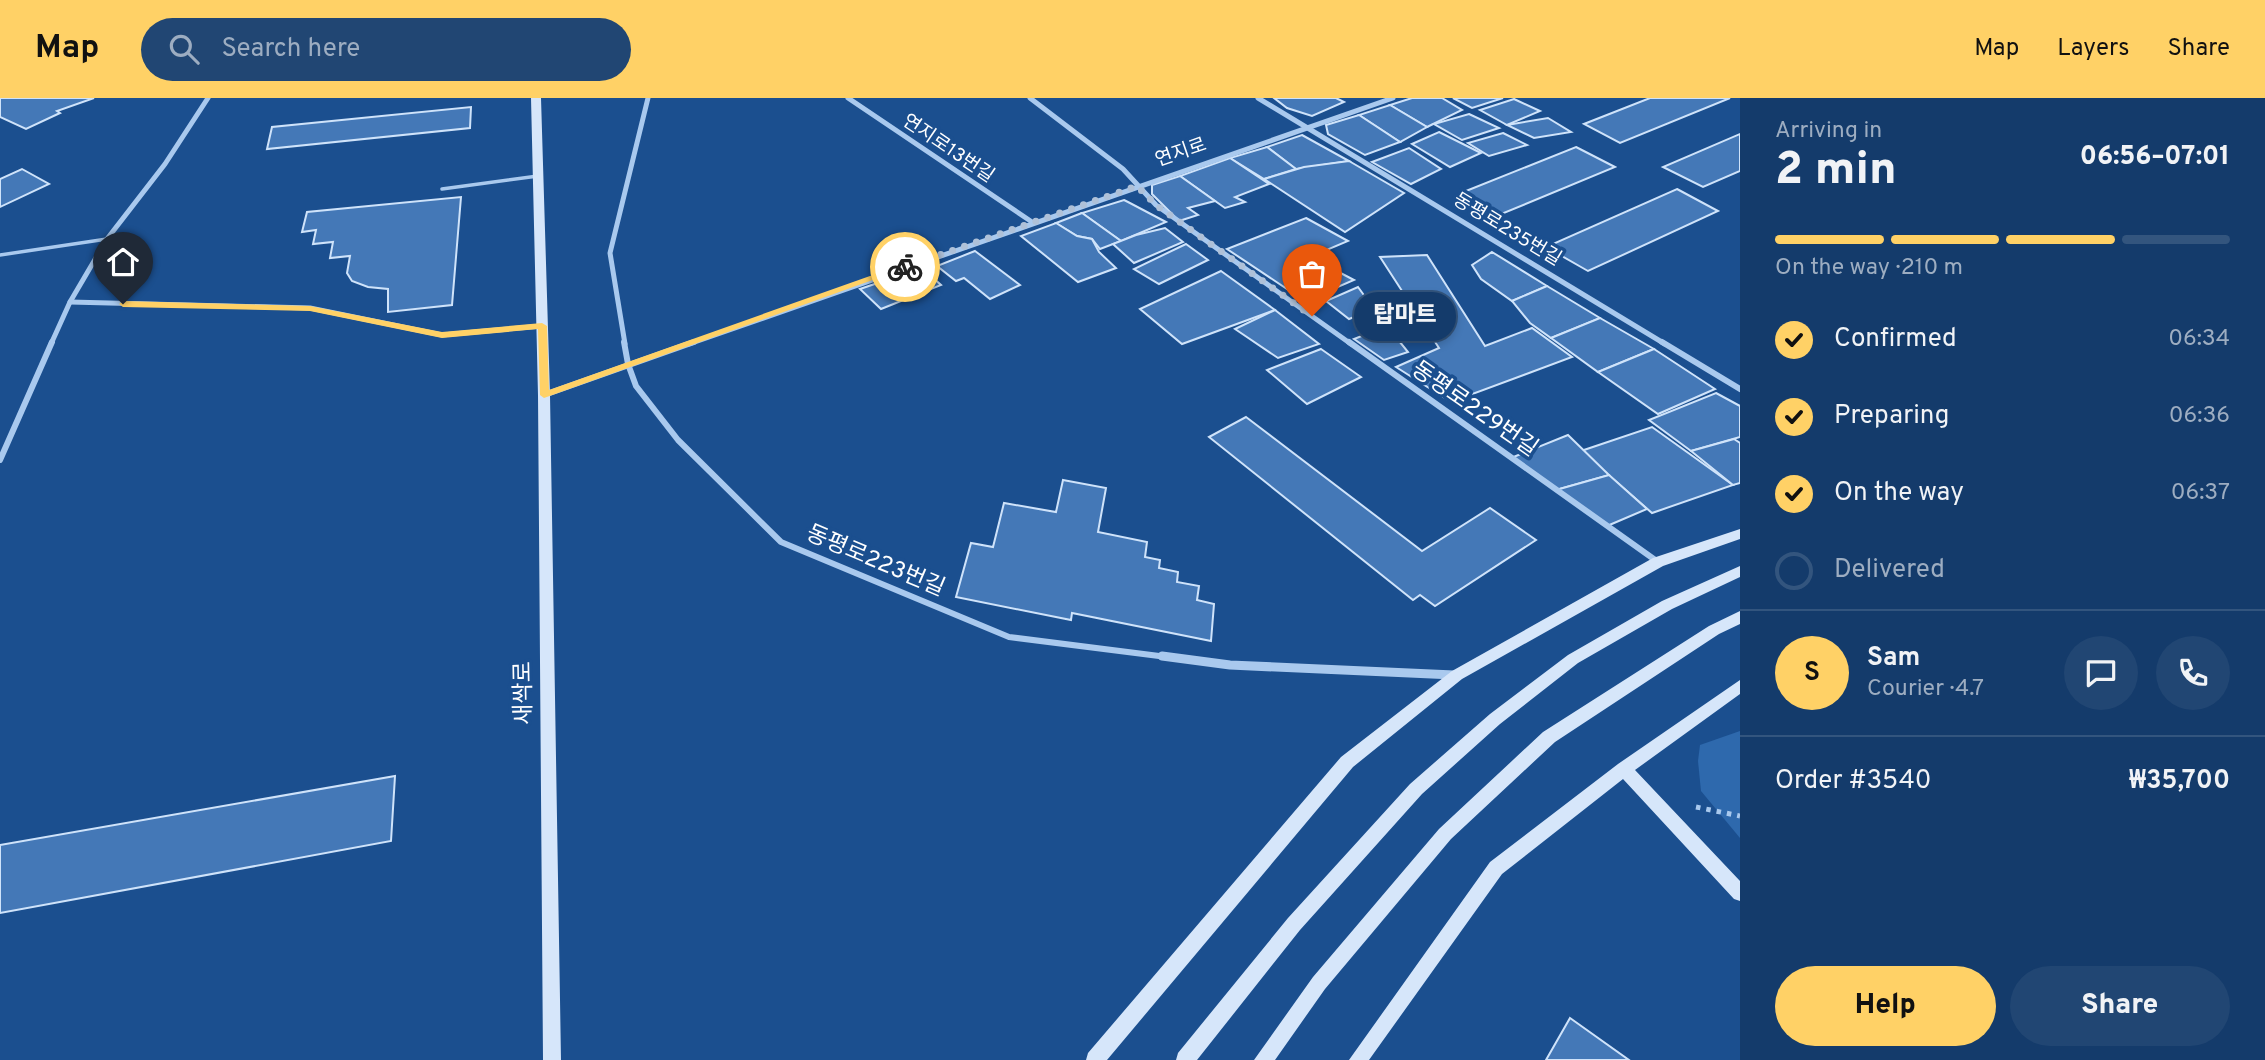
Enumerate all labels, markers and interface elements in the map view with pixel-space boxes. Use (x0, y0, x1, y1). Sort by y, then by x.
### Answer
search box (141, 18, 631, 81)
text: Map (35, 28, 99, 70)
icon: search (165, 30, 203, 68)
text: Search here (221, 33, 360, 66)
text: Map (1974, 34, 2019, 64)
text: Layers (2057, 34, 2129, 64)
text: Share (2167, 34, 2230, 64)
street label: 연지로13번길 (897, 109, 999, 189)
text: Arriving in (1775, 117, 1882, 146)
street label: 연지로 (1152, 133, 1210, 173)
text: 06:56–07:01 (2080, 141, 2230, 174)
text: 2 min (1775, 142, 1897, 201)
street label: 동평로235번길 (1448, 188, 1566, 272)
pin (93, 232, 153, 304)
courier (870, 232, 940, 302)
icon: home (104, 243, 142, 281)
pin (1282, 244, 1342, 316)
icon: bike (886, 248, 924, 286)
text: On the way · 210 m (1775, 254, 1963, 283)
icon: bag (1293, 255, 1331, 293)
callout: 탑마트 (1354, 292, 1456, 340)
text: 탑마트 (1373, 302, 1437, 331)
icon: check (1775, 321, 1813, 359)
text: Confirmed (1834, 323, 1957, 356)
text: 06:34 (2168, 325, 2230, 354)
street label: 동평로229번길 (1405, 356, 1543, 464)
icon: check (1775, 398, 1813, 436)
text: Preparing (1834, 400, 1949, 433)
text: 06:36 (2169, 402, 2230, 431)
icon: check (1775, 475, 1813, 513)
text: On the way (1834, 477, 1964, 510)
text: 06:37 (2171, 479, 2230, 508)
street label: 동평로223번길 (801, 520, 949, 604)
text: Delivered (1834, 554, 1945, 587)
button: chat (2064, 636, 2138, 710)
button: phone (2156, 636, 2230, 710)
text: Sam (1867, 642, 1920, 675)
text: S (1804, 657, 1820, 690)
street label: 새싹로 (510, 661, 540, 725)
text: Courier · 4.7 (1867, 675, 1984, 704)
text: Order #3540 (1775, 765, 1932, 798)
text: ₩35,700 (2129, 765, 2230, 798)
button: Help (1775, 966, 1996, 1046)
button: Share (2010, 966, 2230, 1046)

